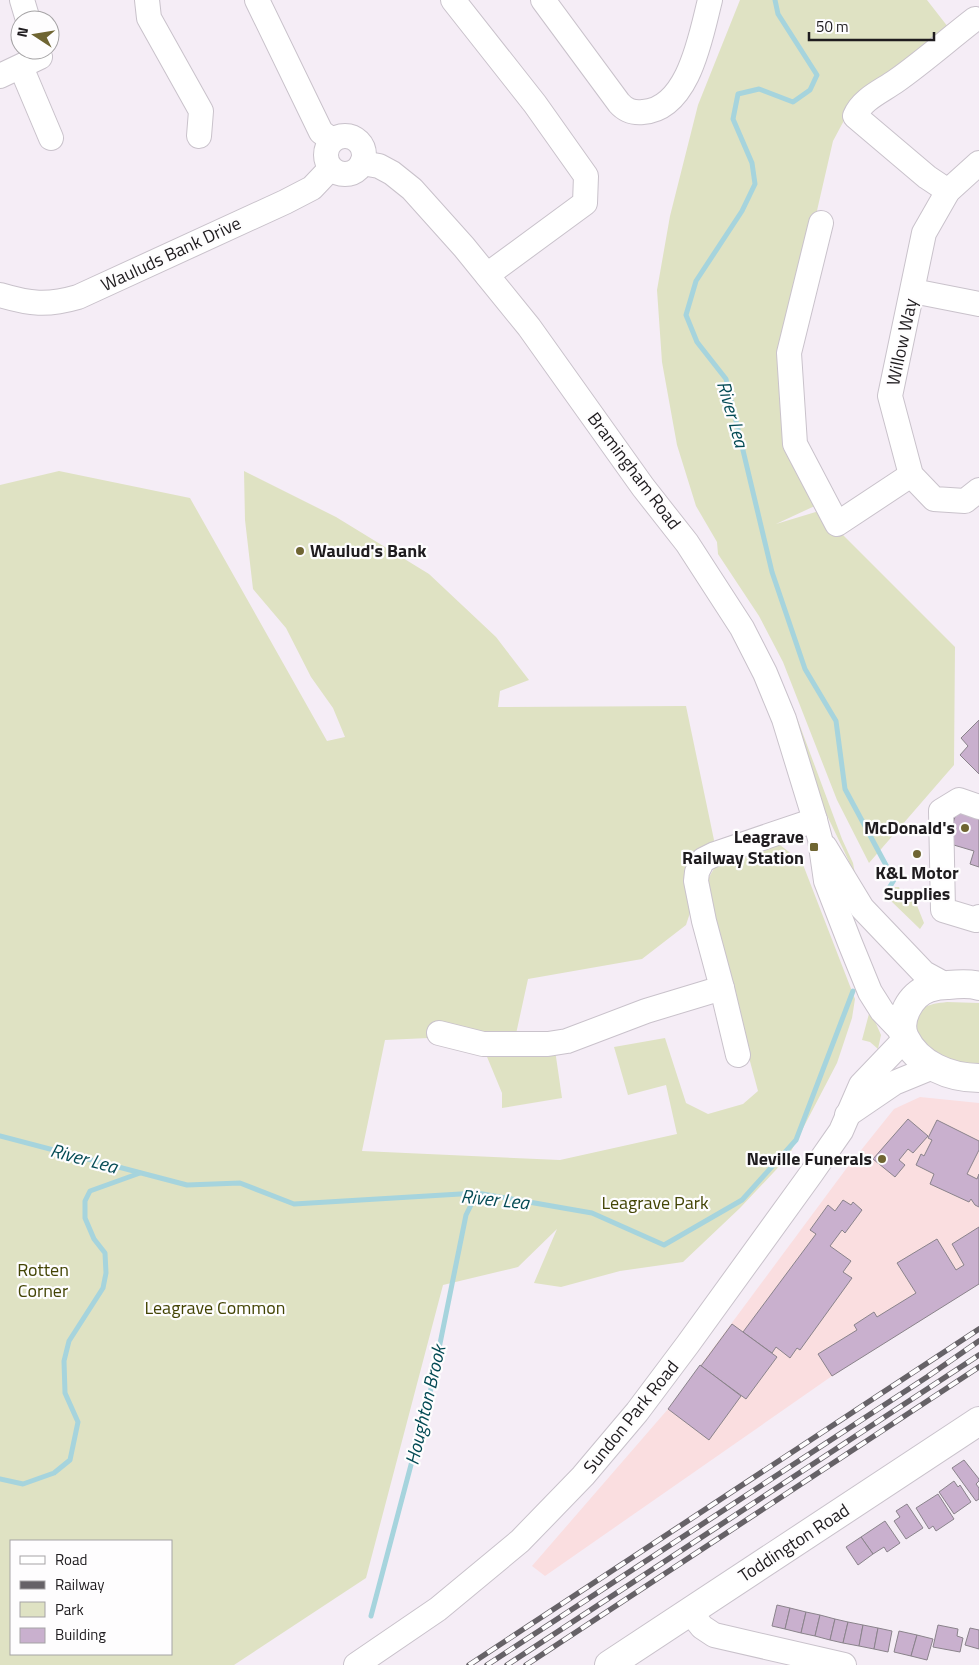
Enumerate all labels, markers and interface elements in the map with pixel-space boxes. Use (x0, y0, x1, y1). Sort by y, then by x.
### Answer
north arrow (10, 10, 60, 60)
scale bar (809, 10, 934, 42)
text: 50 m (816, 15, 849, 38)
text: N (11, 25, 33, 39)
street label: Wauluds Bank Drive (96, 209, 245, 298)
street label: Willow Way (879, 295, 924, 388)
water label: River Lea (710, 377, 757, 452)
street label: Bramingham Road (581, 406, 688, 535)
place label: Waulud's Bank (310, 537, 427, 564)
marker: Waulud's Bank (294, 545, 306, 557)
place label: McDonald's (864, 814, 955, 841)
marker: McDonald's (959, 822, 971, 834)
place label: Leagrave Railway Station (682, 823, 804, 871)
marker: Leagrave Railway Station (808, 841, 820, 853)
marker: K&L Motor Supplies (911, 848, 923, 860)
place label: K&L Motor Supplies (875, 859, 959, 907)
water label: River Lea (47, 1135, 122, 1181)
place label: Neville Funerals (746, 1145, 872, 1172)
marker: Neville Funerals (876, 1153, 888, 1165)
water label: River Lea (460, 1181, 532, 1217)
park label: Leagrave Park (601, 1189, 709, 1216)
park label: Rotten Corner (17, 1256, 69, 1304)
park label: Leagrave Common (145, 1294, 285, 1321)
water label: Houghton Brook (397, 1340, 453, 1468)
street label: Sundon Park Road (576, 1354, 685, 1479)
street label: Toddington Road (733, 1496, 855, 1589)
legend (10, 1540, 172, 1655)
text: Road (55, 1548, 87, 1571)
text: Railway (55, 1573, 105, 1596)
text: Park (55, 1598, 84, 1621)
text: Building (55, 1623, 106, 1646)

